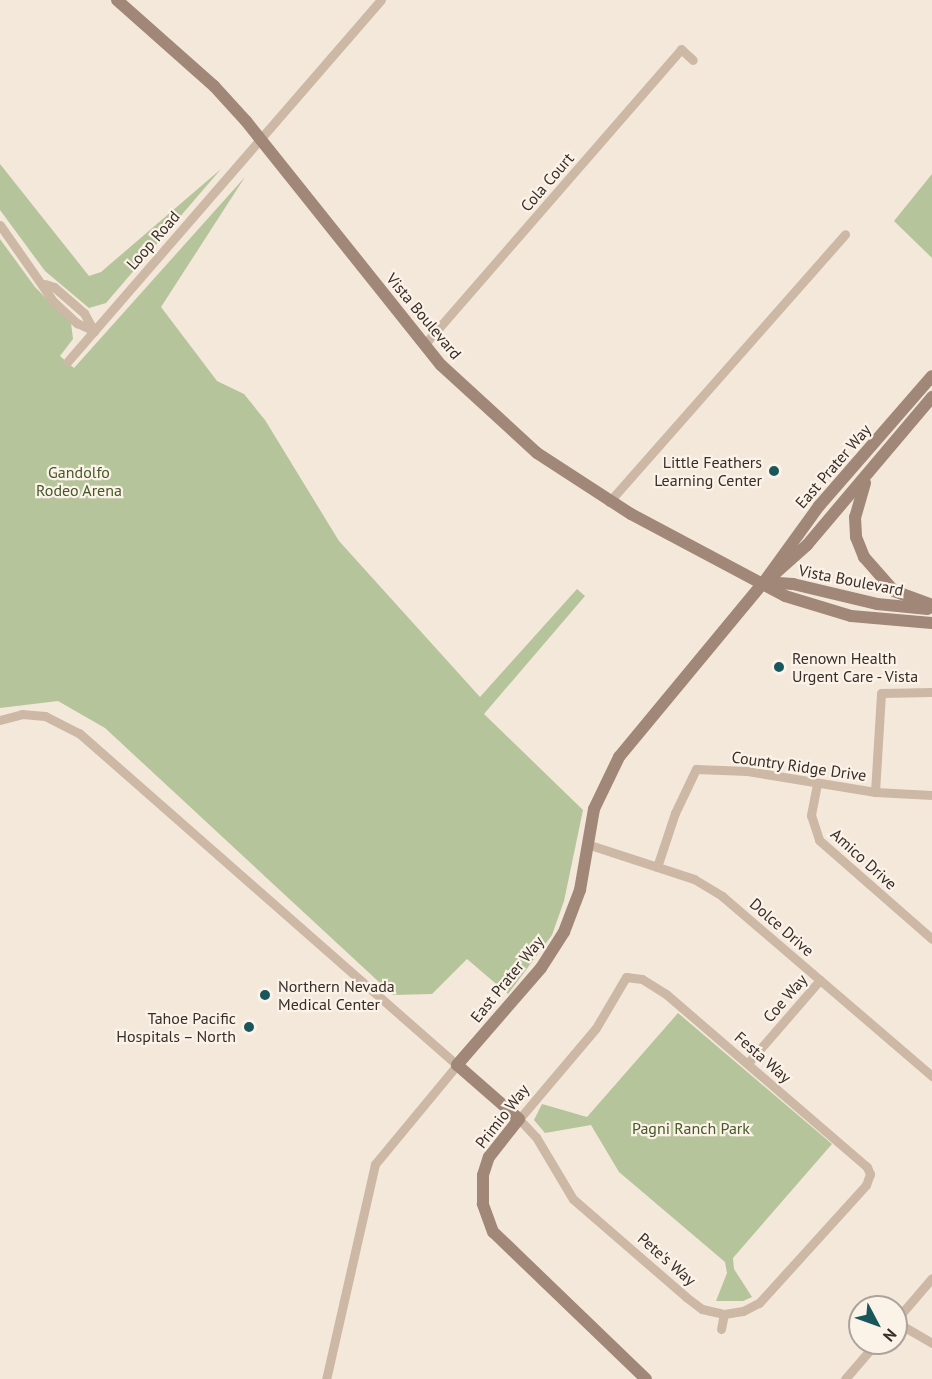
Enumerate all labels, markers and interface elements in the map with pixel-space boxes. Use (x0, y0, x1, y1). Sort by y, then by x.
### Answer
street label: Cola Court (516, 149, 578, 215)
street label: Loop Road (122, 207, 184, 273)
street label: Vista Boulevard (382, 269, 466, 363)
street label: East Prater Way (791, 420, 875, 512)
place label: Little Feathers Learning Center (654, 452, 762, 490)
park label: Gandolfo Rodeo Arena (36, 462, 122, 500)
marker: Little Feathers Learning Center (767, 464, 781, 478)
street label: Vista Boulevard (797, 560, 905, 600)
place label: Renown Health Urgent Care - Vista (792, 648, 921, 686)
marker: Renown Health Urgent Care - Vista (770, 658, 788, 676)
street label: Country Ridge Drive (730, 747, 868, 785)
street label: Amico Drive (827, 824, 901, 894)
street label: Dolce Drive (746, 894, 818, 960)
street label: East Prater Way (466, 932, 548, 1026)
street label: Coe Way (759, 970, 811, 1026)
place label: Northern Nevada Medical Center (278, 976, 395, 1014)
marker: Northern Nevada Medical Center (256, 986, 274, 1004)
place label: Tahoe Pacific Hospitals – North (114, 1008, 236, 1046)
marker: Tahoe Pacific Hospitals – North (240, 1018, 258, 1036)
street label: Festa Way (731, 1027, 795, 1087)
street label: Primio Way (471, 1080, 533, 1152)
park label: Pagni Ranch Park (632, 1118, 750, 1138)
street label: Pete's Way (634, 1228, 700, 1290)
north arrow (848, 1295, 908, 1355)
text: N (879, 1325, 901, 1346)

